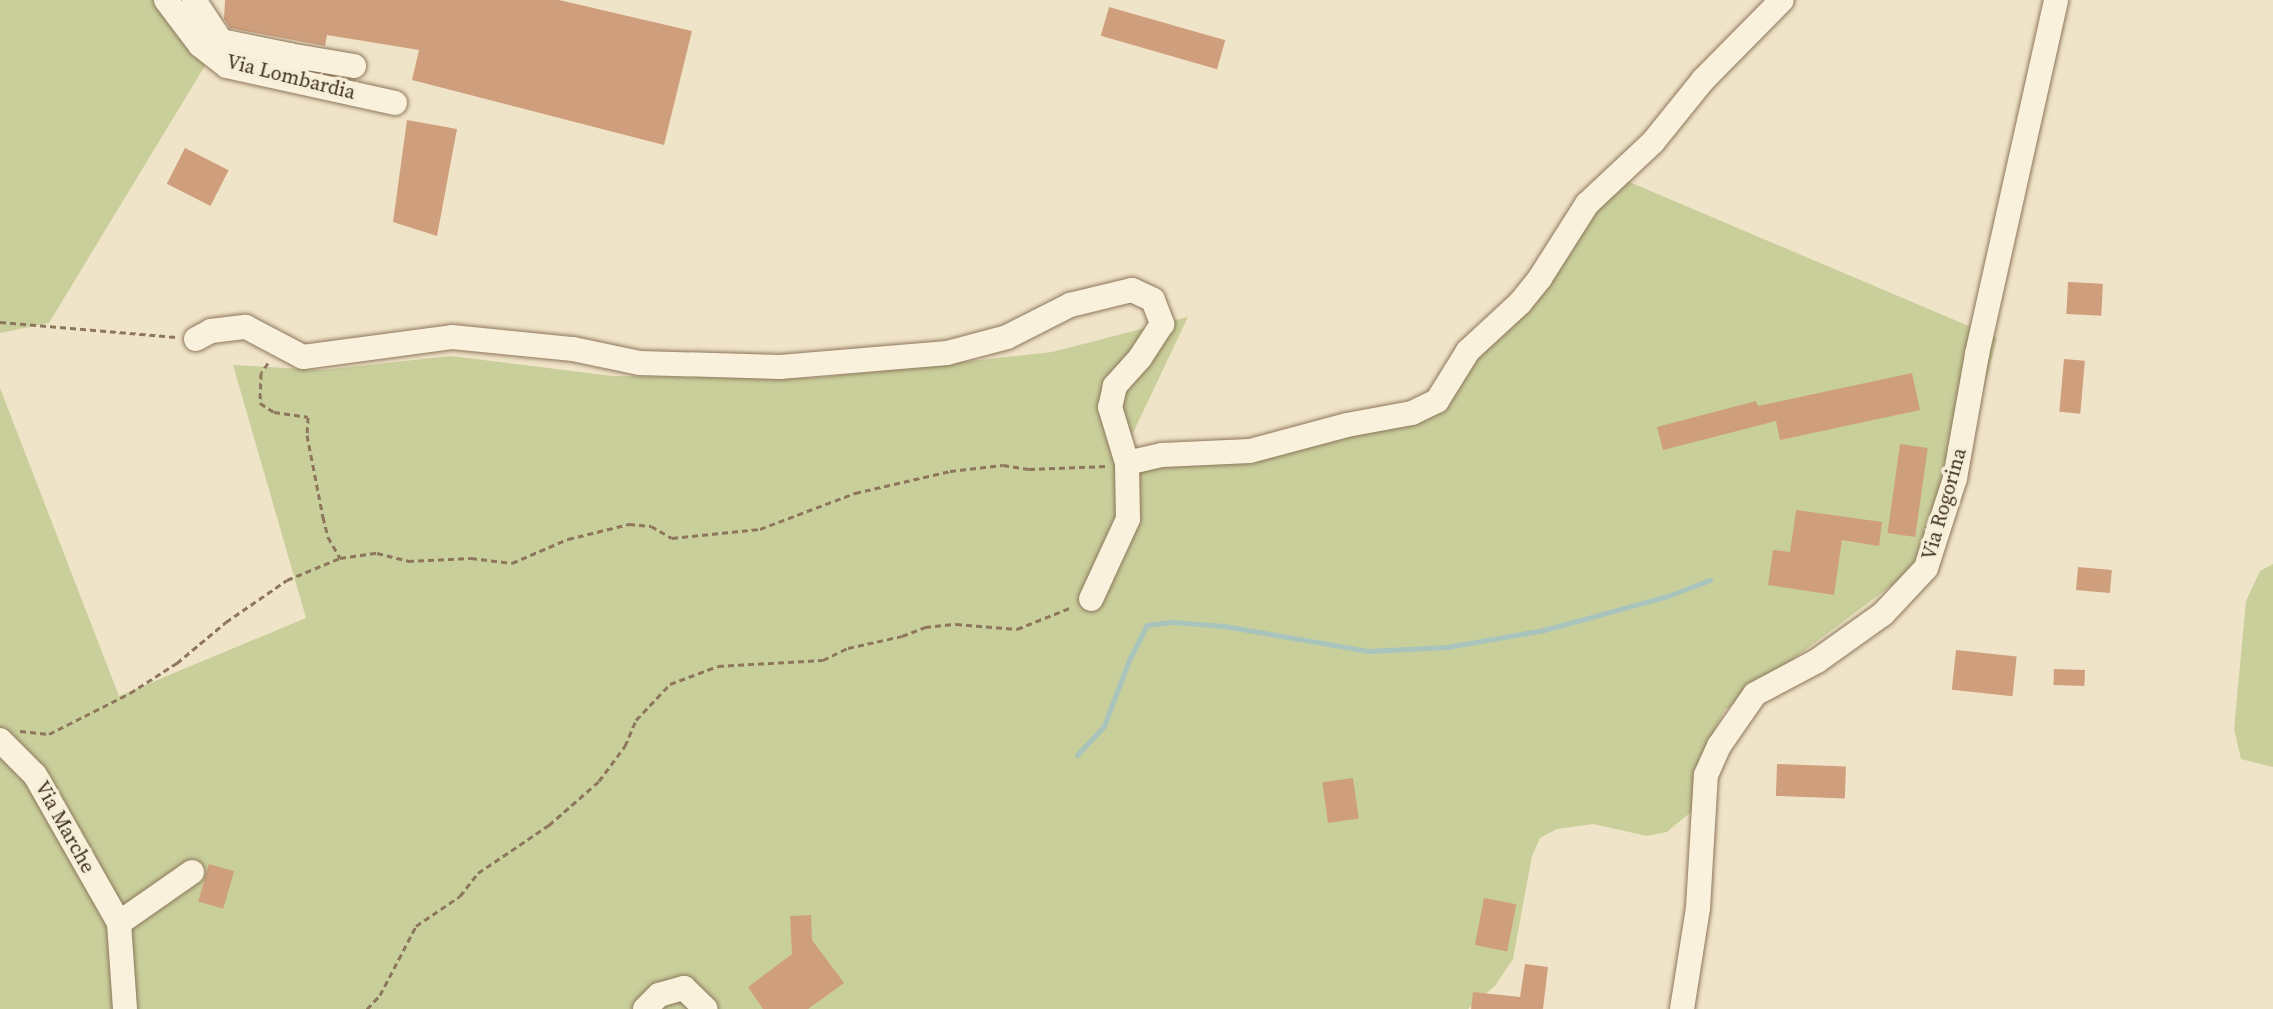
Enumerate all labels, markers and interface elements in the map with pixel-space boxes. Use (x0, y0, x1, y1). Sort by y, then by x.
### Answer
street label: Via Lombardia (224, 49, 358, 105)
street label: Via Rogorina (1917, 445, 1971, 563)
street label: Via Marche (30, 777, 100, 877)

